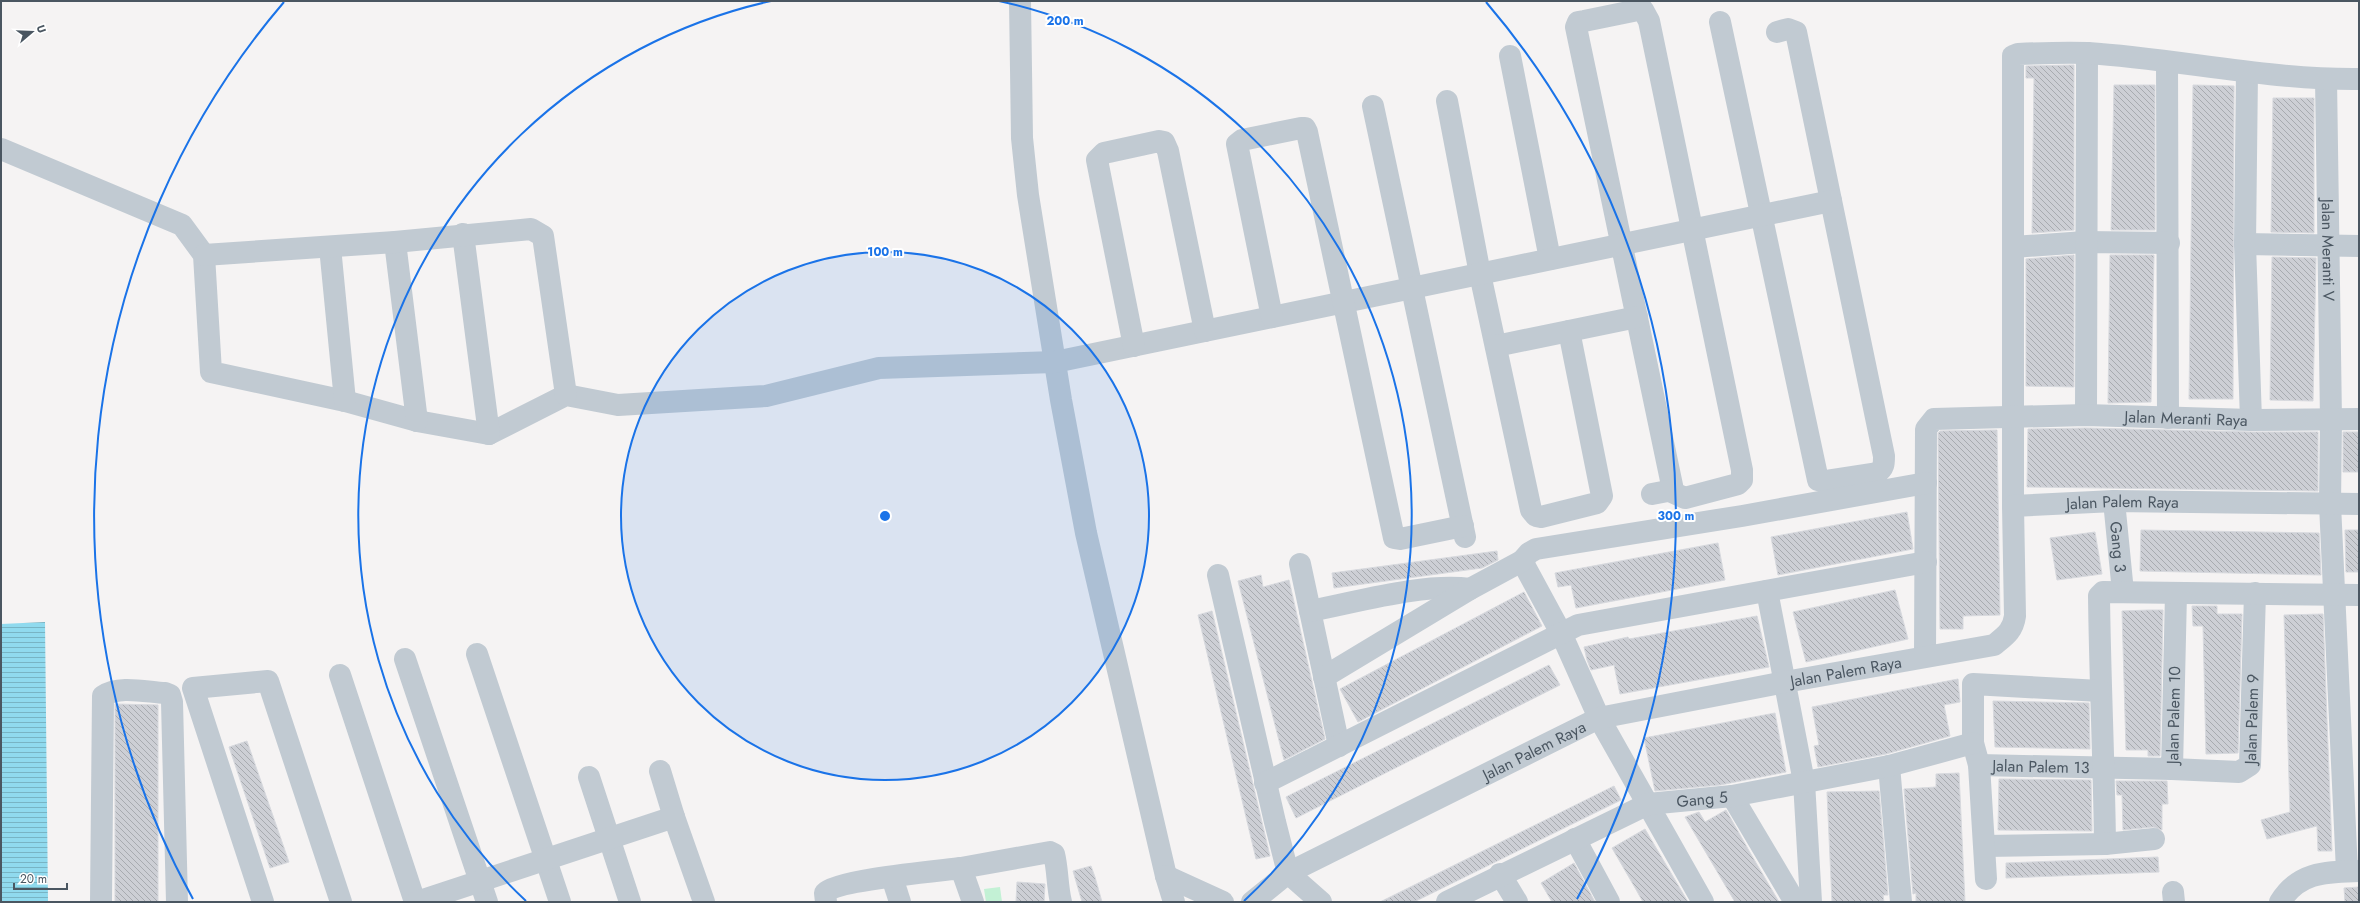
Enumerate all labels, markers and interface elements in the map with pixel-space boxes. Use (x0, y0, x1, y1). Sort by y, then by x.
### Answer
north arrow (12, 12, 52, 52)
text: 200 m (1046, 12, 1084, 30)
text: U (33, 22, 50, 35)
street label: Jalan Meranti V (2316, 197, 2340, 302)
text: 100 m (867, 243, 903, 261)
street label: Jalan Meranti Raya (2122, 405, 2248, 432)
street label: Jalan Palem Raya (2064, 490, 2179, 515)
text: 300 m (1658, 507, 1695, 525)
centre of rings (878, 509, 892, 523)
street label: Gang 3 (2104, 520, 2132, 574)
street label: Jalan Palem Raya (1786, 651, 1903, 693)
street label: Jalan Palem 10 (2161, 666, 2186, 766)
street label: Jalan Palem 9 (2239, 674, 2265, 767)
street label: Jalan Palem Raya (1477, 715, 1590, 787)
street label: Jalan Palem 13 (1990, 754, 2090, 779)
street label: Gang 5 (1675, 785, 1729, 813)
scale bar (14, 865, 67, 891)
text: 20 m (20, 870, 47, 888)

